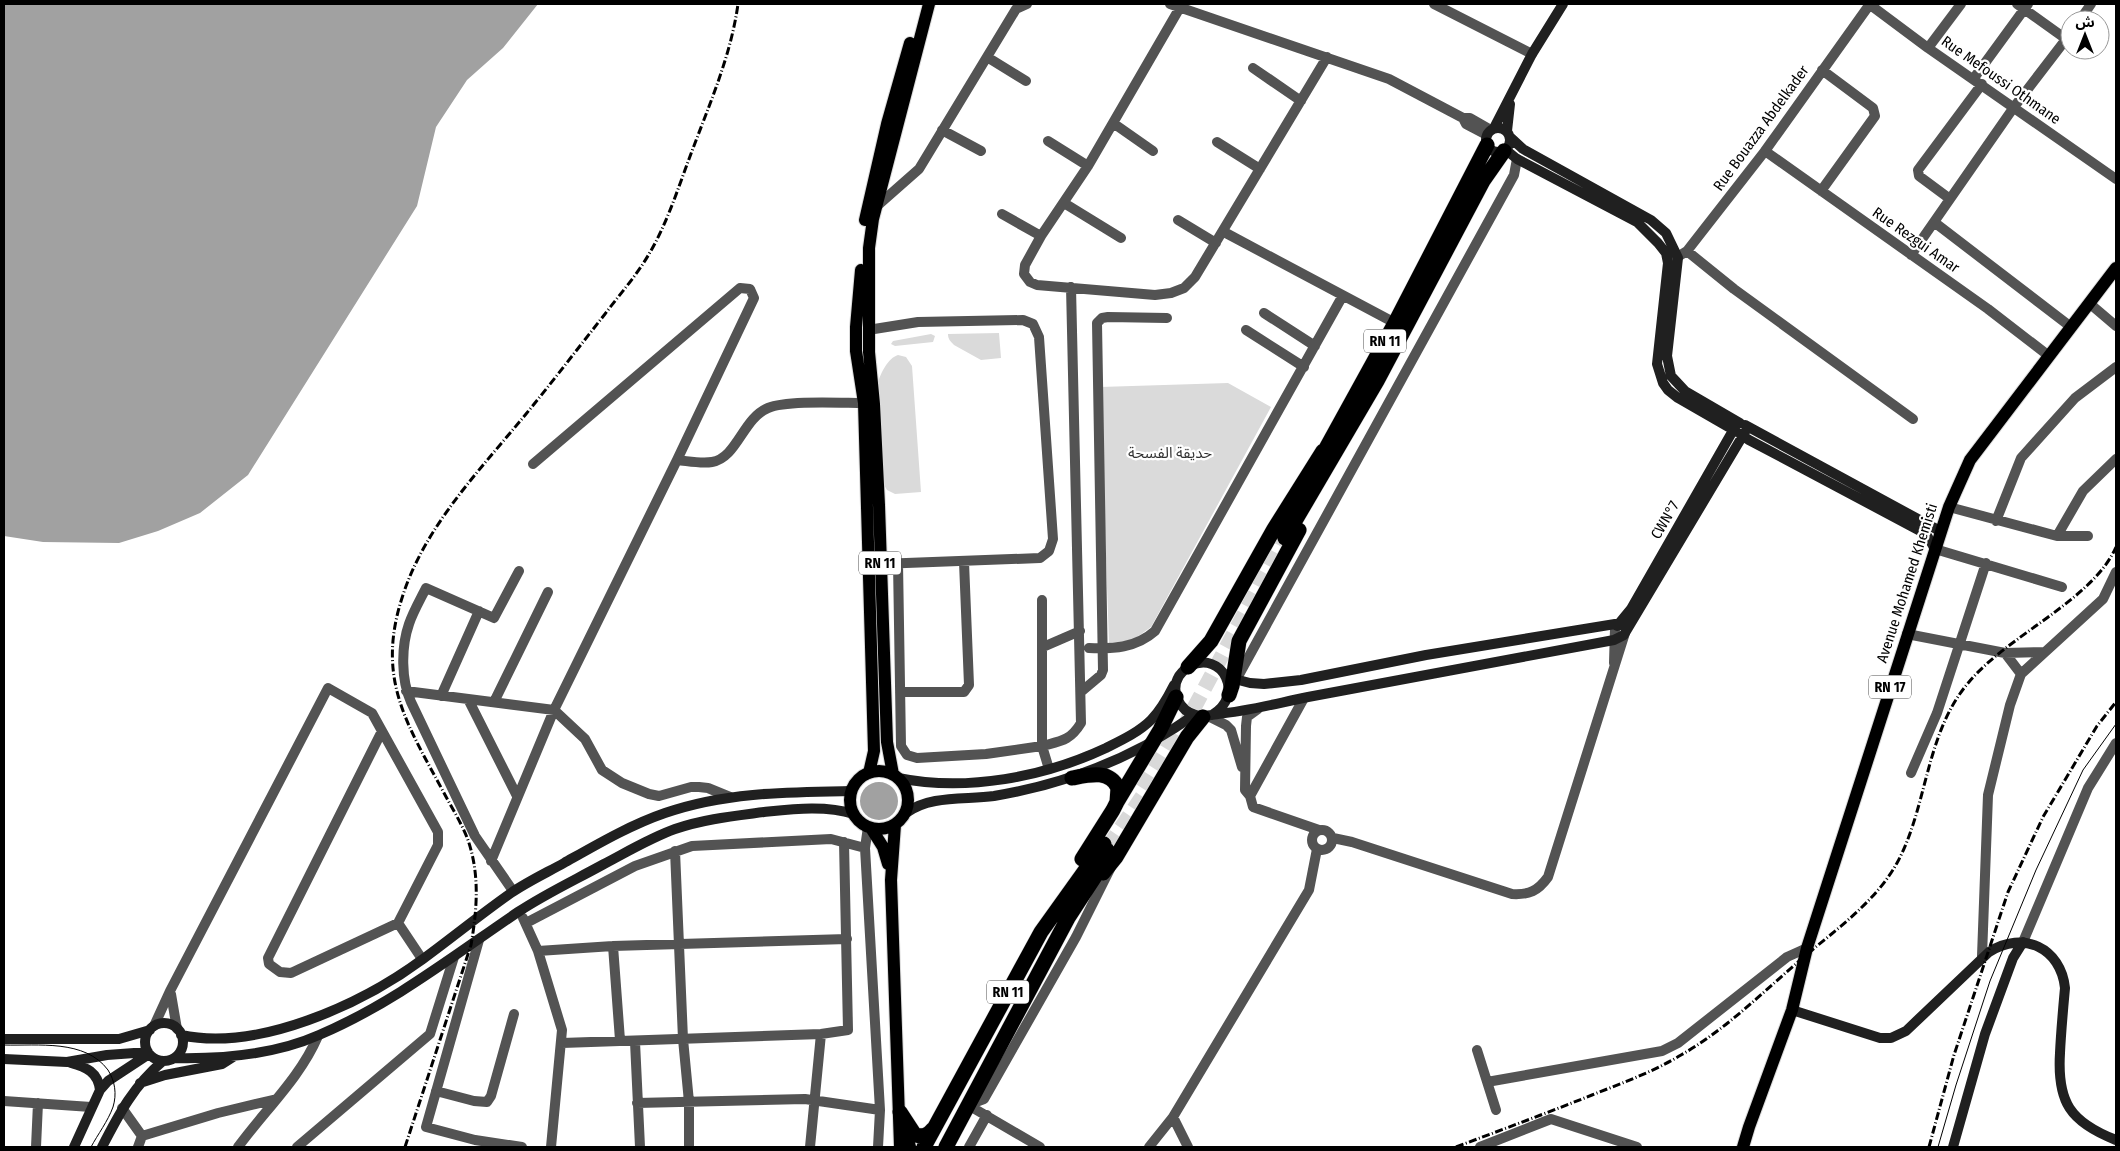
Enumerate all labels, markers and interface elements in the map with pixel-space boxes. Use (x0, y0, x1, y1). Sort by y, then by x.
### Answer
north arrow (2060, 10, 2110, 60)
text: ش (2075, 14, 2095, 31)
street label: Rue Mefoussi Othmane (1938, 32, 2064, 128)
street label: Rue Bouazza Abdelkader (1709, 61, 1813, 194)
street label: Rue Rezgui Amar (1869, 203, 1964, 277)
road number: RN 11 (1364, 330, 1406, 352)
park label: حديقة الفسحة (1128, 444, 1212, 462)
street label: CWN°7 (1647, 498, 1683, 542)
street label: Avenue Mohamed Khemisti (1873, 501, 1941, 665)
road number: RN 11 (859, 552, 901, 574)
road number: RN 17 (1869, 676, 1911, 699)
road number: RN 11 (987, 980, 1029, 1004)

